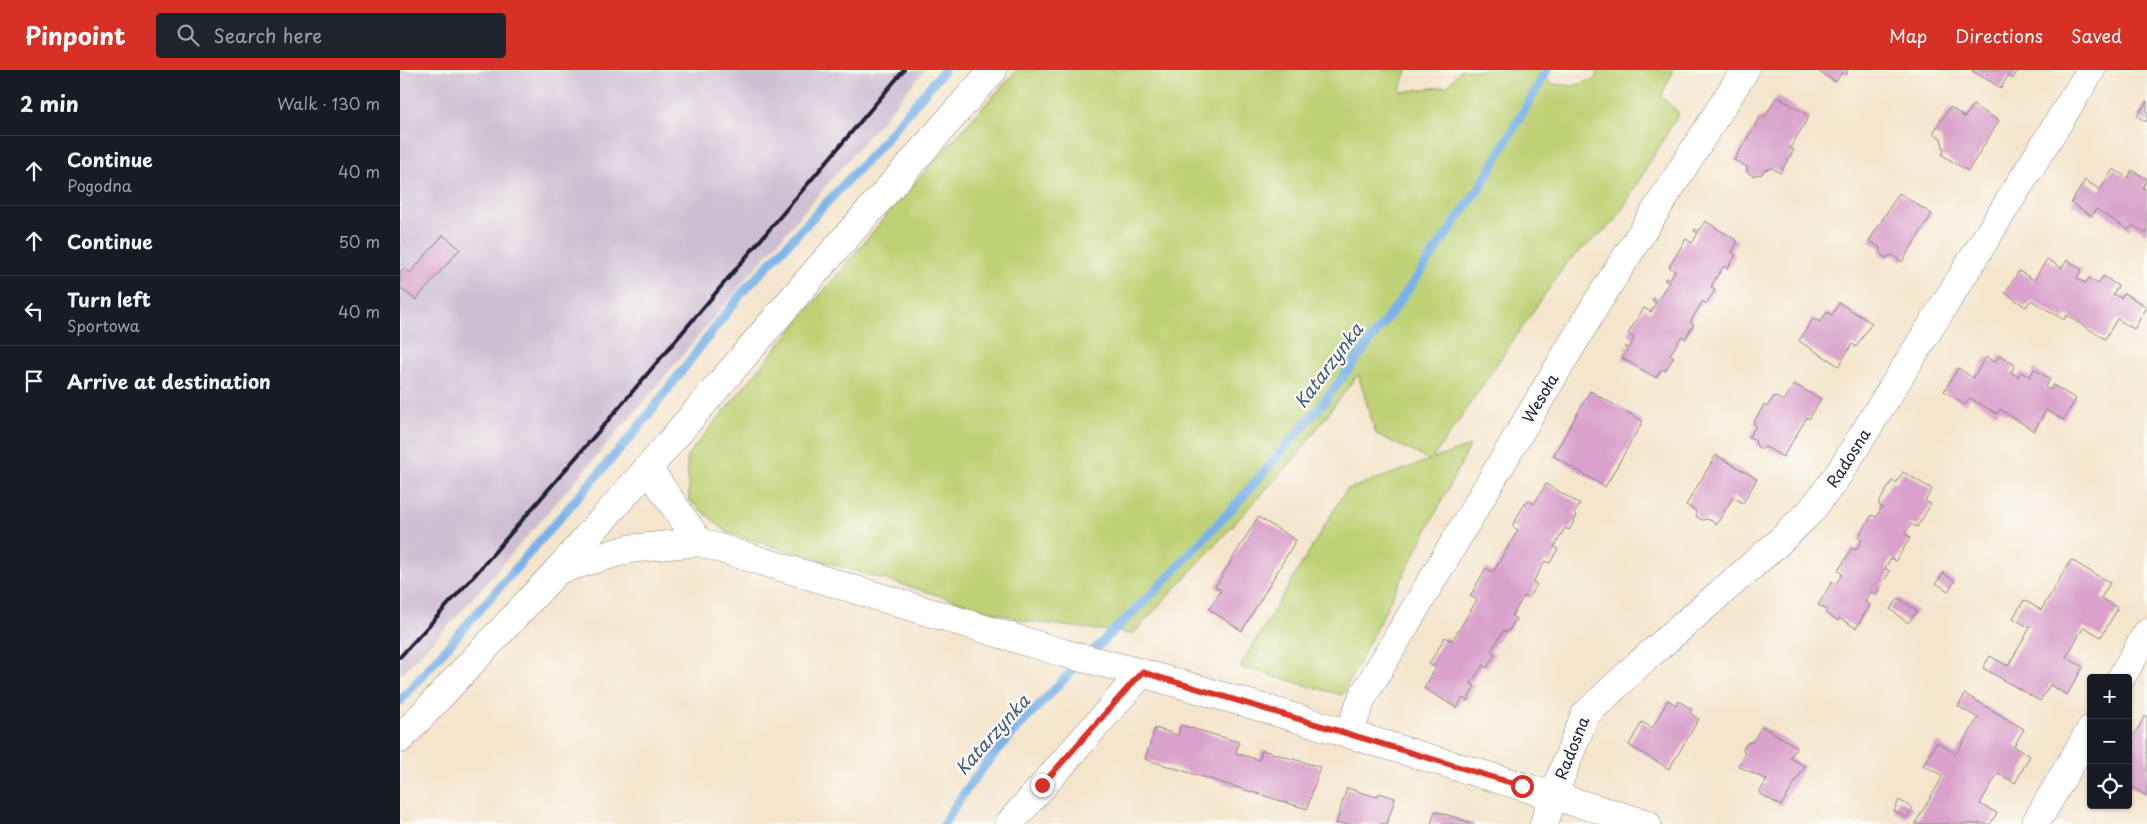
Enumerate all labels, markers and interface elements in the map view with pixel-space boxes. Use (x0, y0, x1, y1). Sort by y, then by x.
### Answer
search box (156, 13, 506, 58)
text: Pinpoint (25, 17, 126, 53)
icon: search (174, 21, 202, 49)
text: Search here (214, 21, 322, 49)
text: Map (1889, 22, 1927, 49)
text: Directions (1955, 22, 2043, 49)
text: Saved (2071, 22, 2122, 49)
text: 2 min (20, 87, 79, 119)
text: Walk · 130 m (277, 91, 380, 115)
text: Continue (67, 145, 153, 173)
icon: ahead (20, 157, 48, 185)
text: 40 m (338, 159, 380, 183)
text: Pogodna (67, 173, 132, 197)
icon: ahead (20, 227, 48, 255)
text: Continue (67, 227, 153, 255)
text: 50 m (339, 229, 380, 253)
text: Turn left (67, 285, 151, 313)
icon: left (20, 297, 48, 325)
text: 40 m (338, 299, 380, 323)
text: Sportowa (67, 313, 140, 337)
water label: Katarzynka (1287, 316, 1369, 413)
icon: arrive (20, 367, 48, 395)
text: Arrive at destination (67, 367, 271, 395)
street label: Wesoła (1515, 368, 1563, 427)
street label: Radosna (1820, 423, 1875, 492)
map controls (2087, 674, 2132, 809)
button: + (2087, 674, 2132, 719)
water label: Katarzynka (948, 687, 1036, 780)
street label: Radosna (1548, 712, 1594, 783)
button: − (2087, 719, 2132, 764)
button: locate (2087, 764, 2132, 809)
route end (1031, 774, 1054, 797)
route start (1511, 775, 1534, 798)

